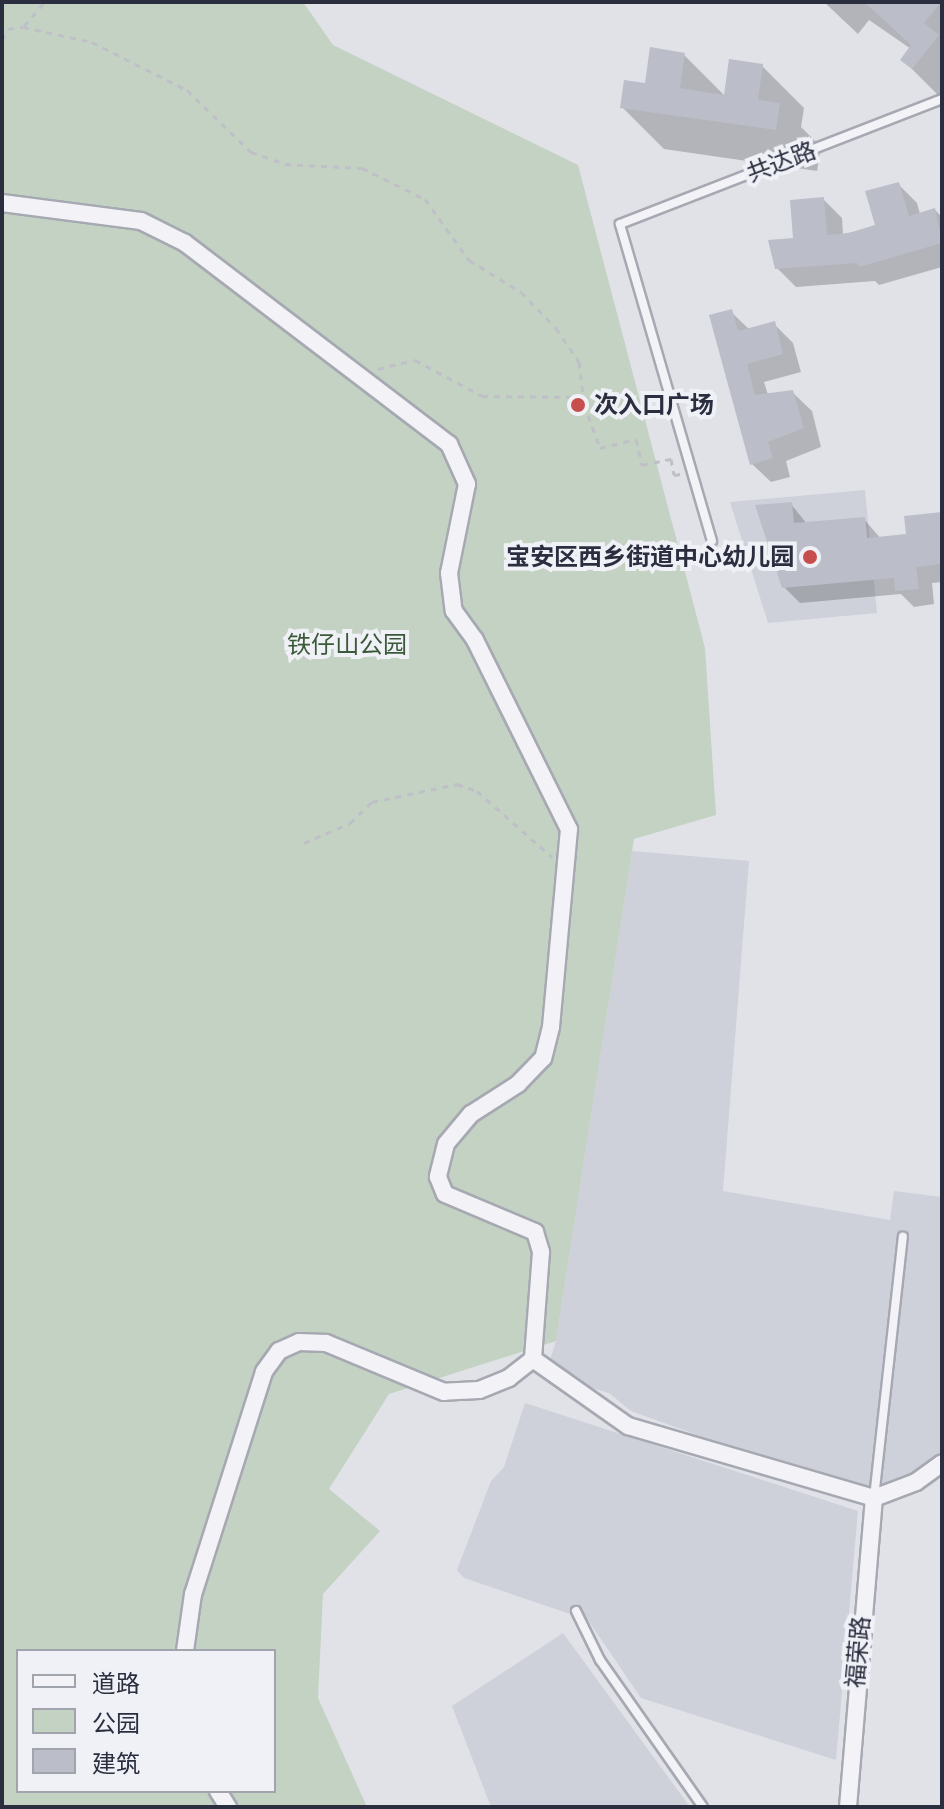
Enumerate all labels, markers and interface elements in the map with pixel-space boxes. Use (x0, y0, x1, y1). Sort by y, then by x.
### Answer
street label: 共达路 (742, 136, 820, 188)
place label: 次入口广场 (594, 391, 714, 419)
marker: 次入口广场 (569, 396, 587, 414)
place label: 宝安区西乡街道中心幼儿园 (506, 543, 794, 571)
marker: 宝安区西乡街道中心幼儿园 (801, 548, 819, 566)
park label: 铁仔山公园 (287, 631, 407, 659)
street label: 福荣路 (841, 1615, 875, 1689)
legend (16, 1649, 276, 1793)
text: 道路 (92, 1670, 140, 1697)
text: 公园 (92, 1710, 140, 1737)
text: 建筑 (92, 1750, 140, 1777)

